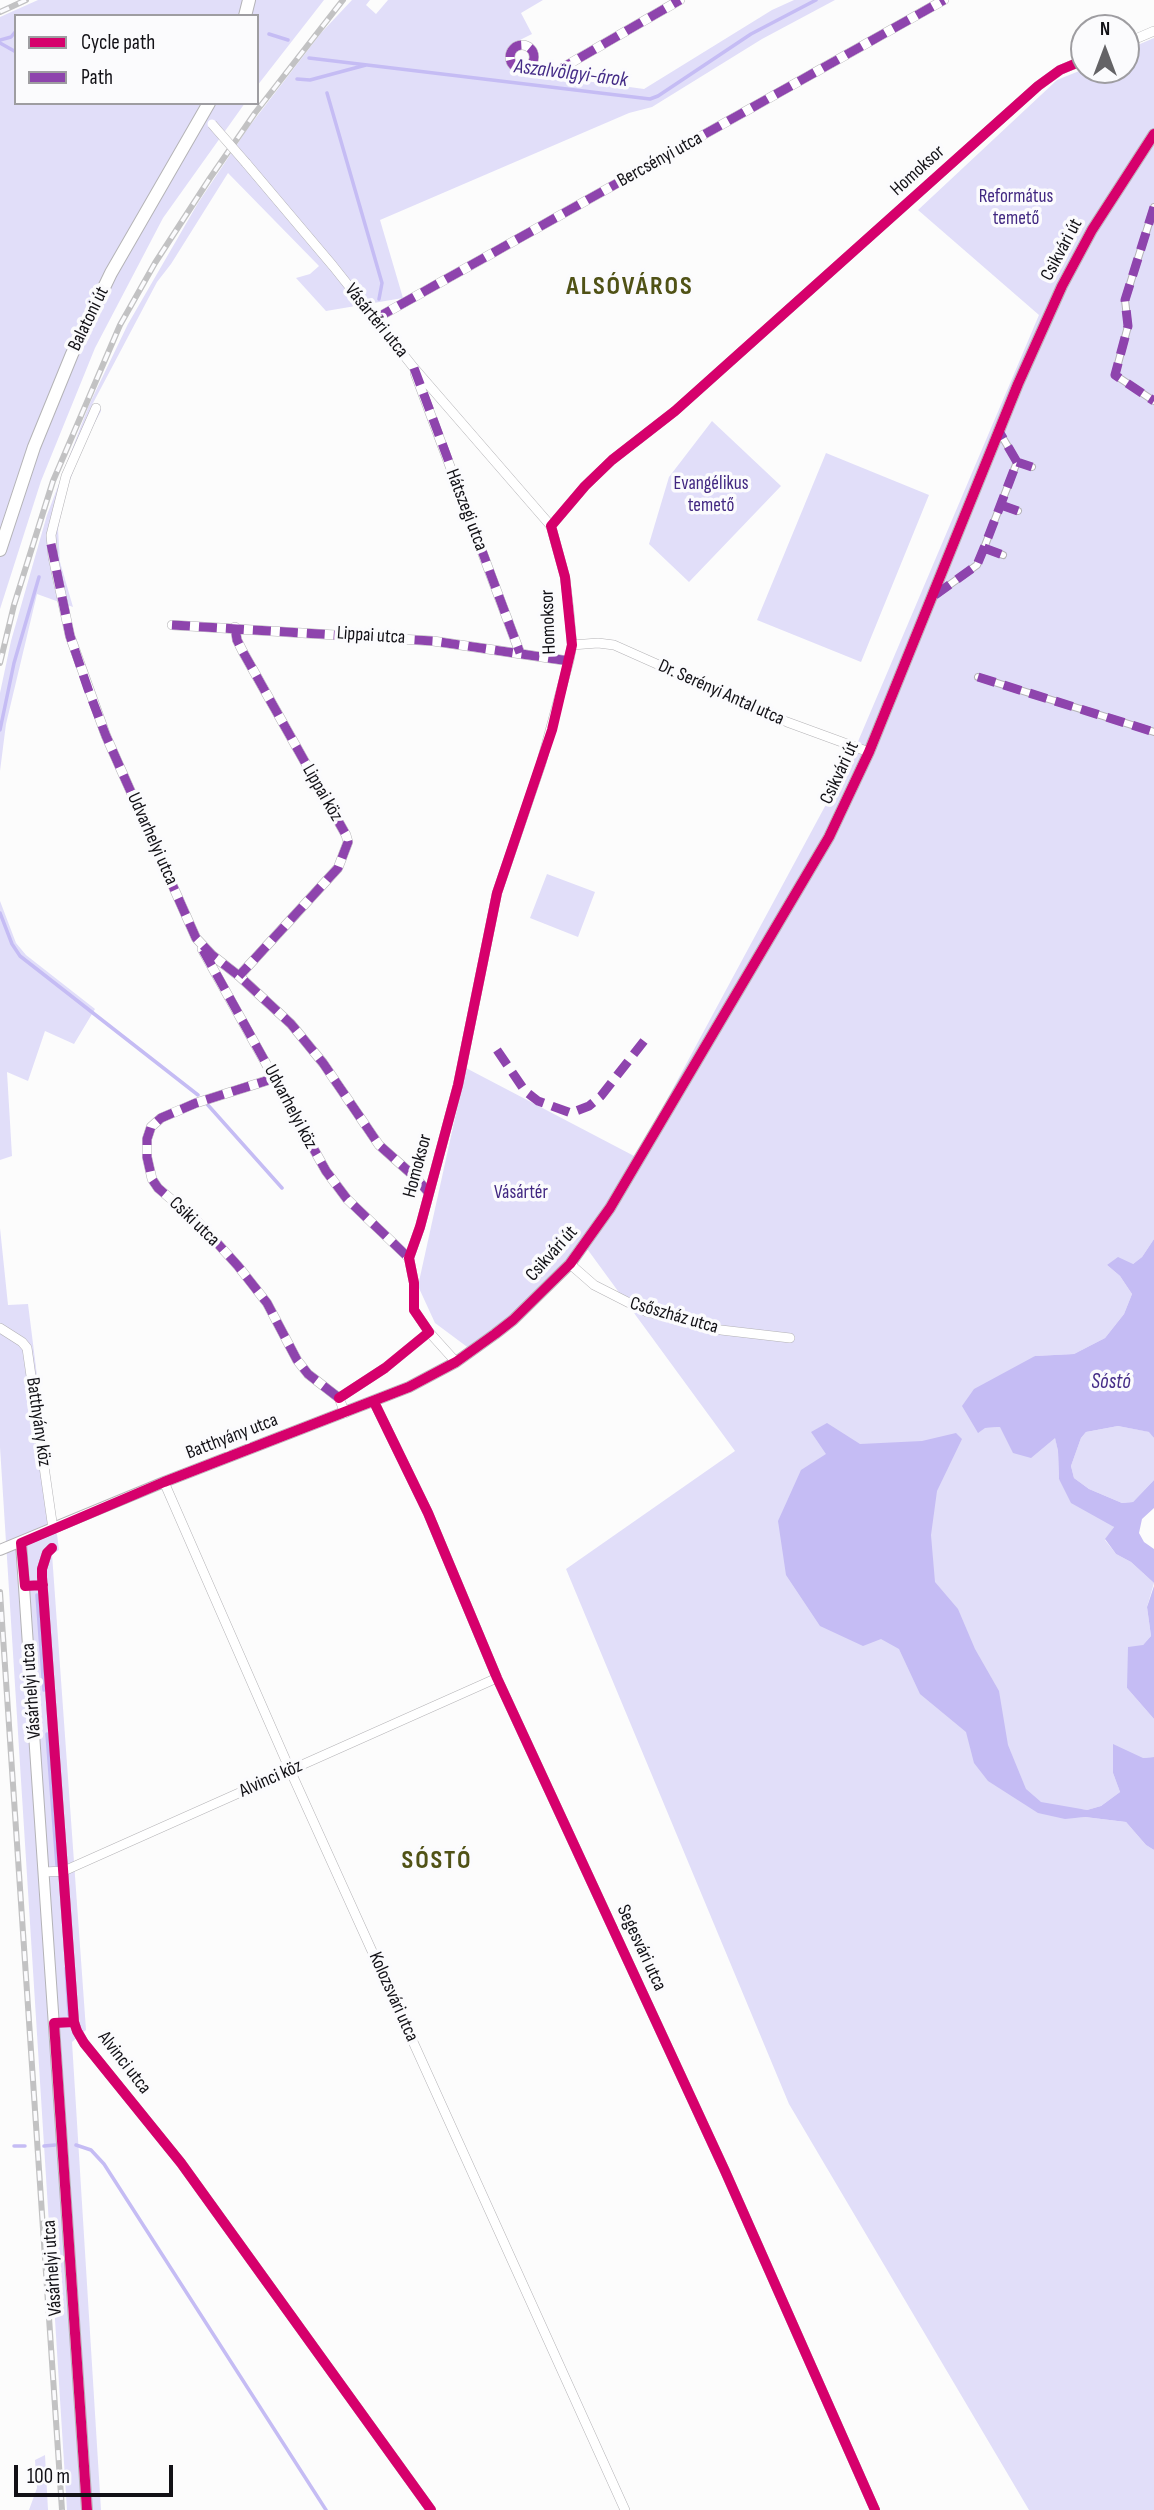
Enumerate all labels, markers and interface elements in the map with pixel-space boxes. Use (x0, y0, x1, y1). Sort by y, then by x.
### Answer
legend (14, 14, 259, 105)
north arrow (1070, 14, 1140, 84)
text: N (1100, 18, 1110, 41)
text: Cycle path (81, 30, 155, 55)
water label: Aszalvölgyi-árok (513, 55, 629, 93)
text: Path (81, 65, 113, 90)
street label: Bercsényi utca (614, 127, 706, 193)
street label: Homoksor (886, 141, 950, 201)
park label: Református temető (979, 186, 1053, 230)
street label: Csikvári út (1036, 215, 1088, 285)
district label: ALSÓVÁROS (567, 271, 693, 303)
street label: Vásártéri utca (339, 279, 413, 363)
street label: Balatoni út (64, 283, 114, 355)
street label: Hátszegi utca (440, 466, 492, 554)
park label: Evangélikus temető (674, 473, 748, 517)
street label: Homoksor (536, 589, 562, 655)
street label: Lippai utca (336, 622, 406, 650)
street label: Dr. Serényi Antal utca (655, 655, 787, 731)
street label: Csikvári út (816, 738, 864, 808)
street label: Lippai köz (297, 761, 347, 825)
street label: Udvarhelyi utca (122, 789, 182, 889)
street label: Udvarhelyi köz (258, 1061, 322, 1153)
street label: Homoksor (399, 1132, 437, 1200)
park label: Vásártér (494, 1182, 548, 1204)
street label: Csiki utca (164, 1192, 224, 1252)
street label: Csikvári út (521, 1222, 583, 1286)
street label: Csőszház utca (627, 1293, 721, 1339)
water label: Sóstó (1091, 1370, 1131, 1396)
street label: Batthyány köz (20, 1376, 56, 1468)
street label: Batthyány utca (183, 1409, 281, 1465)
street label: Vásárhelyi utca (17, 1642, 47, 1740)
street label: Alvinci köz (236, 1755, 306, 1803)
district label: SÓSTÓ (402, 1845, 472, 1877)
street label: Segesvári utca (611, 1901, 671, 1995)
street label: Kolozsvári utca (363, 1949, 423, 2045)
street label: Alvinci utca (92, 2027, 156, 2099)
street label: Vásárhelyi utca (38, 2219, 68, 2317)
scale bar (18, 2450, 177, 2494)
text: 100 m (27, 2464, 70, 2489)

